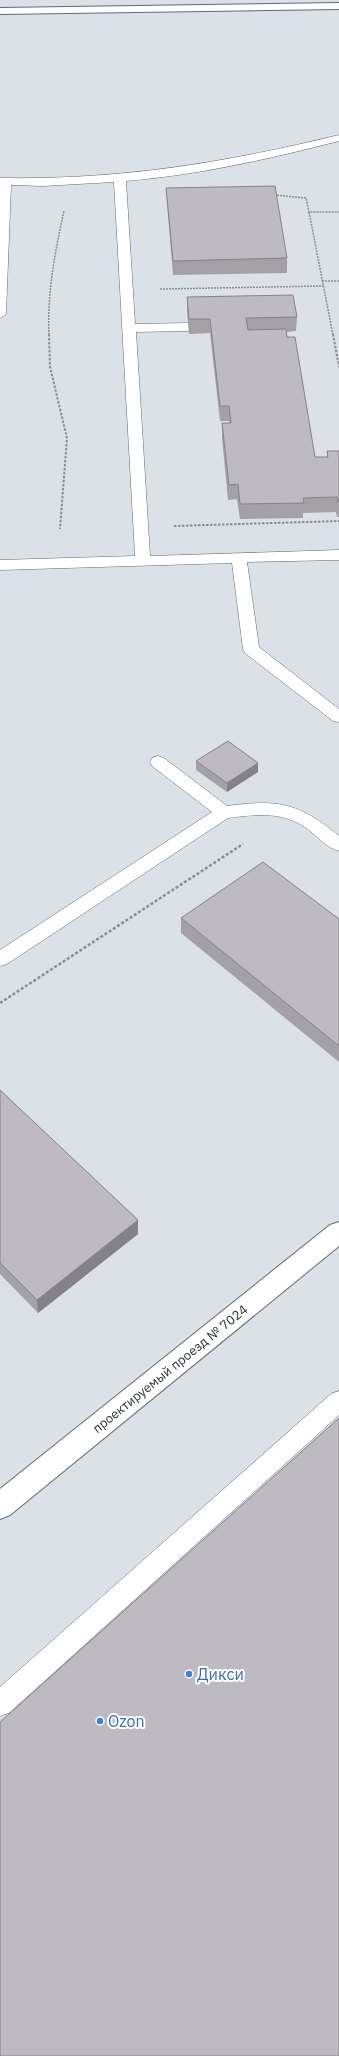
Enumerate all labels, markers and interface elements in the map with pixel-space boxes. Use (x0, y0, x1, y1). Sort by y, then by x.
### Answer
street label: проектируемый проезд № 7024 (89, 1301, 251, 1437)
place label: Дикси (197, 1664, 244, 1684)
marker: Дикси (184, 1669, 194, 1679)
place label: Ozon (108, 1711, 145, 1731)
marker: Ozon (95, 1716, 105, 1726)

